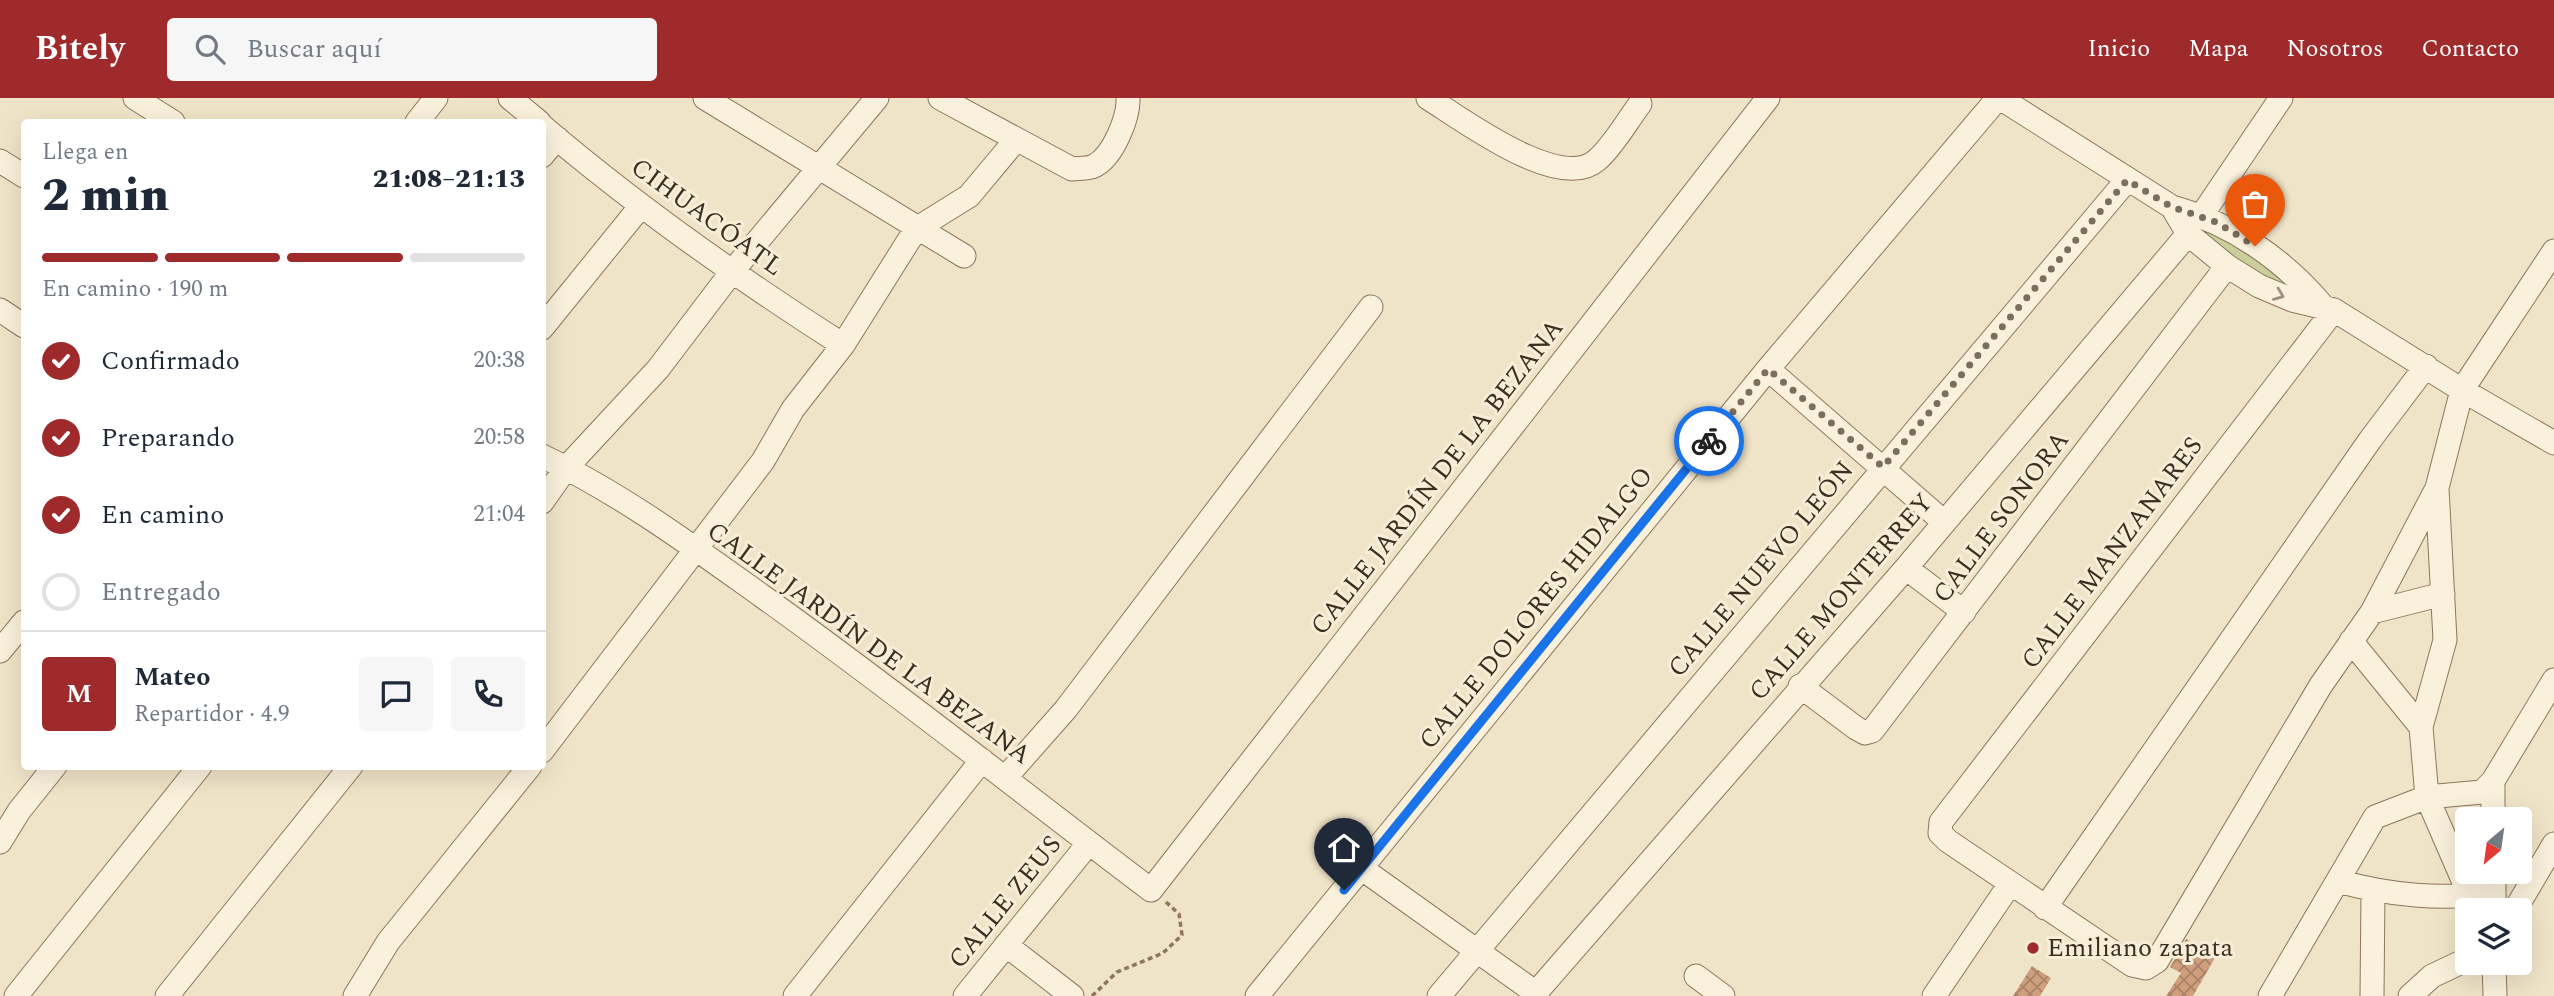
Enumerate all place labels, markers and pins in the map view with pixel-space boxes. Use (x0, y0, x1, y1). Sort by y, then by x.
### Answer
pin (2225, 174, 2285, 246)
pin (1314, 818, 1374, 890)
place label: Emiliano zapata (2047, 928, 2234, 968)
marker: Emiliano zapata (2025, 940, 2041, 956)

